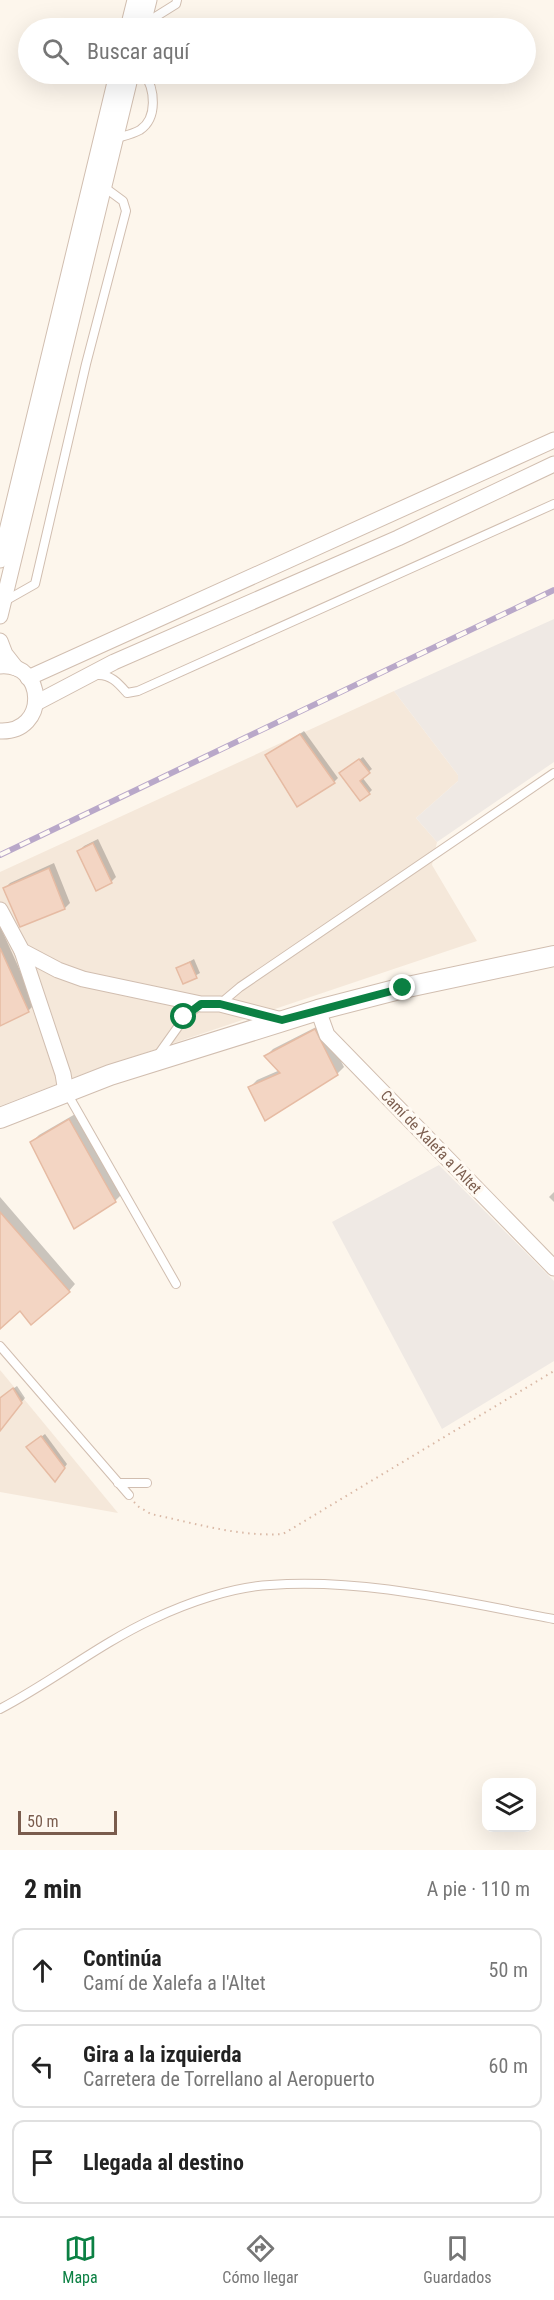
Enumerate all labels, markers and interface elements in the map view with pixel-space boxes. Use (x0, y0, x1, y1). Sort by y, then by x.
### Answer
search box (18, 18, 536, 84)
icon: search (39, 35, 72, 68)
text: Buscar aquí (87, 39, 190, 64)
route end (389, 974, 415, 1000)
route start (170, 1003, 196, 1029)
street label: Camí de Xalefa a l'Altet (377, 1086, 485, 1198)
map controls (482, 1778, 536, 1832)
button: layers (482, 1778, 536, 1832)
scale bar (18, 1808, 117, 1836)
text: 50 m (27, 1812, 59, 1831)
text: 2 min (24, 1874, 82, 1904)
text: A pie · 110 m (427, 1877, 530, 1901)
text: Continúa (83, 1946, 162, 1971)
icon: ahead (26, 1954, 59, 1987)
text: 50 m (489, 1958, 528, 1982)
text: Camí de Xalefa a l'Altet (83, 1971, 266, 1995)
text: Gira a la izquierda (83, 2042, 242, 2067)
icon: left (26, 2050, 59, 2083)
text: 60 m (489, 2054, 528, 2078)
text: Carretera de Torrellano al Aeropuerto (83, 2067, 375, 2091)
icon: arrive (26, 2146, 59, 2179)
text: Llegada al destino (83, 2150, 244, 2175)
tab: Mapa (62, 2232, 98, 2287)
tab: Cómo llegar (222, 2232, 298, 2287)
tab: Guardados (423, 2232, 492, 2287)

